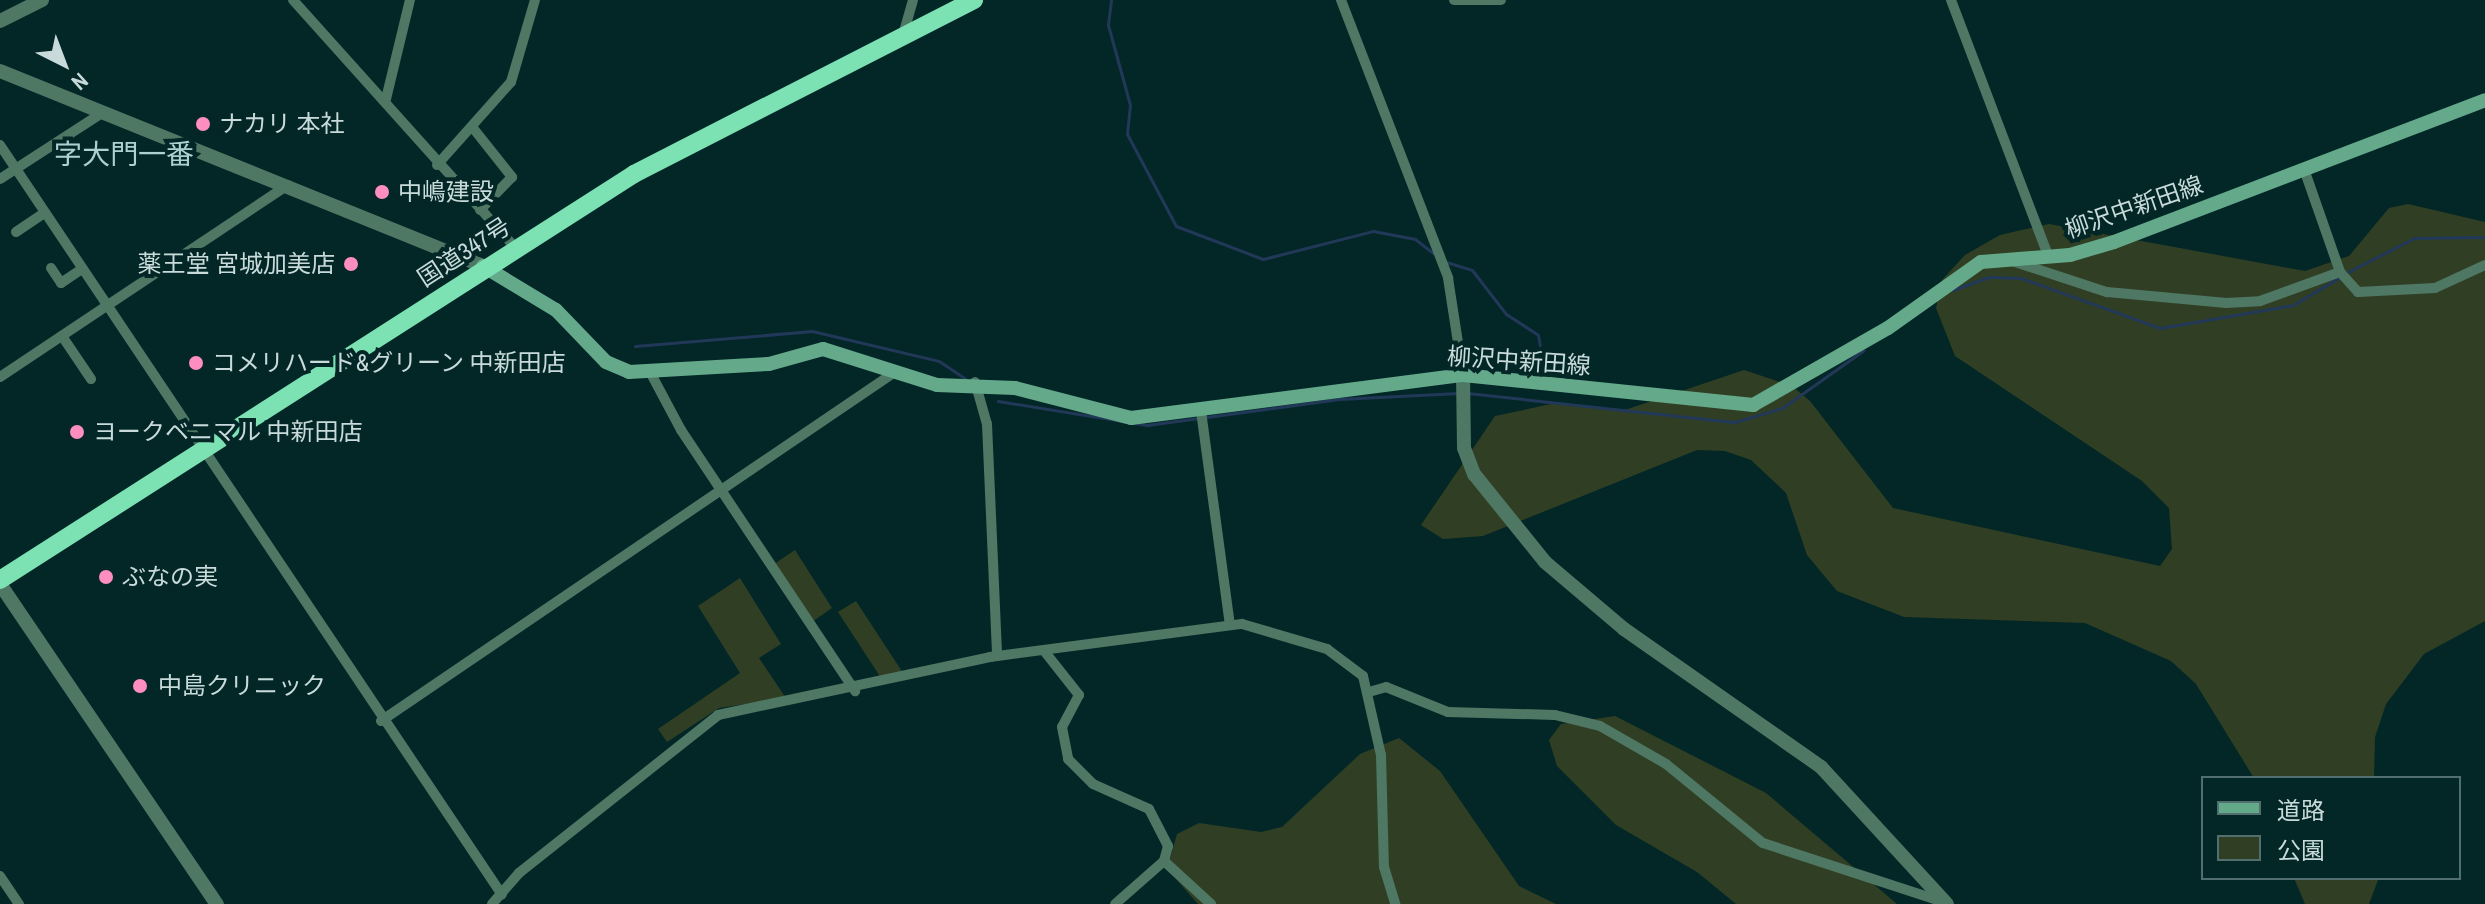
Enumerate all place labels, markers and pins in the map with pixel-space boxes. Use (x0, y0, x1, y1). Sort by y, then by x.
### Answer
place label: ナカリ 本社 (219, 110, 344, 138)
marker: ナカリ 本社 (194, 115, 212, 133)
place label: 中嶋建設 (398, 178, 494, 206)
marker: 中嶋建設 (373, 183, 391, 201)
place label: 薬王堂 宮城加美店 (138, 250, 335, 278)
marker: 薬王堂 宮城加美店 (342, 255, 360, 273)
place label: コメリハード&グリーン 中新田店 (212, 349, 567, 377)
marker: コメリハード&グリーン 中新田店 (187, 354, 205, 372)
place label: ヨークベニマル 中新田店 (93, 418, 362, 446)
marker: ヨークベニマル 中新田店 (68, 423, 86, 441)
place label: ぶなの実 (122, 563, 218, 591)
marker: ぶなの実 (97, 568, 115, 586)
place label: 中島クリニック (158, 672, 326, 700)
marker: 中島クリニック (129, 675, 151, 697)

